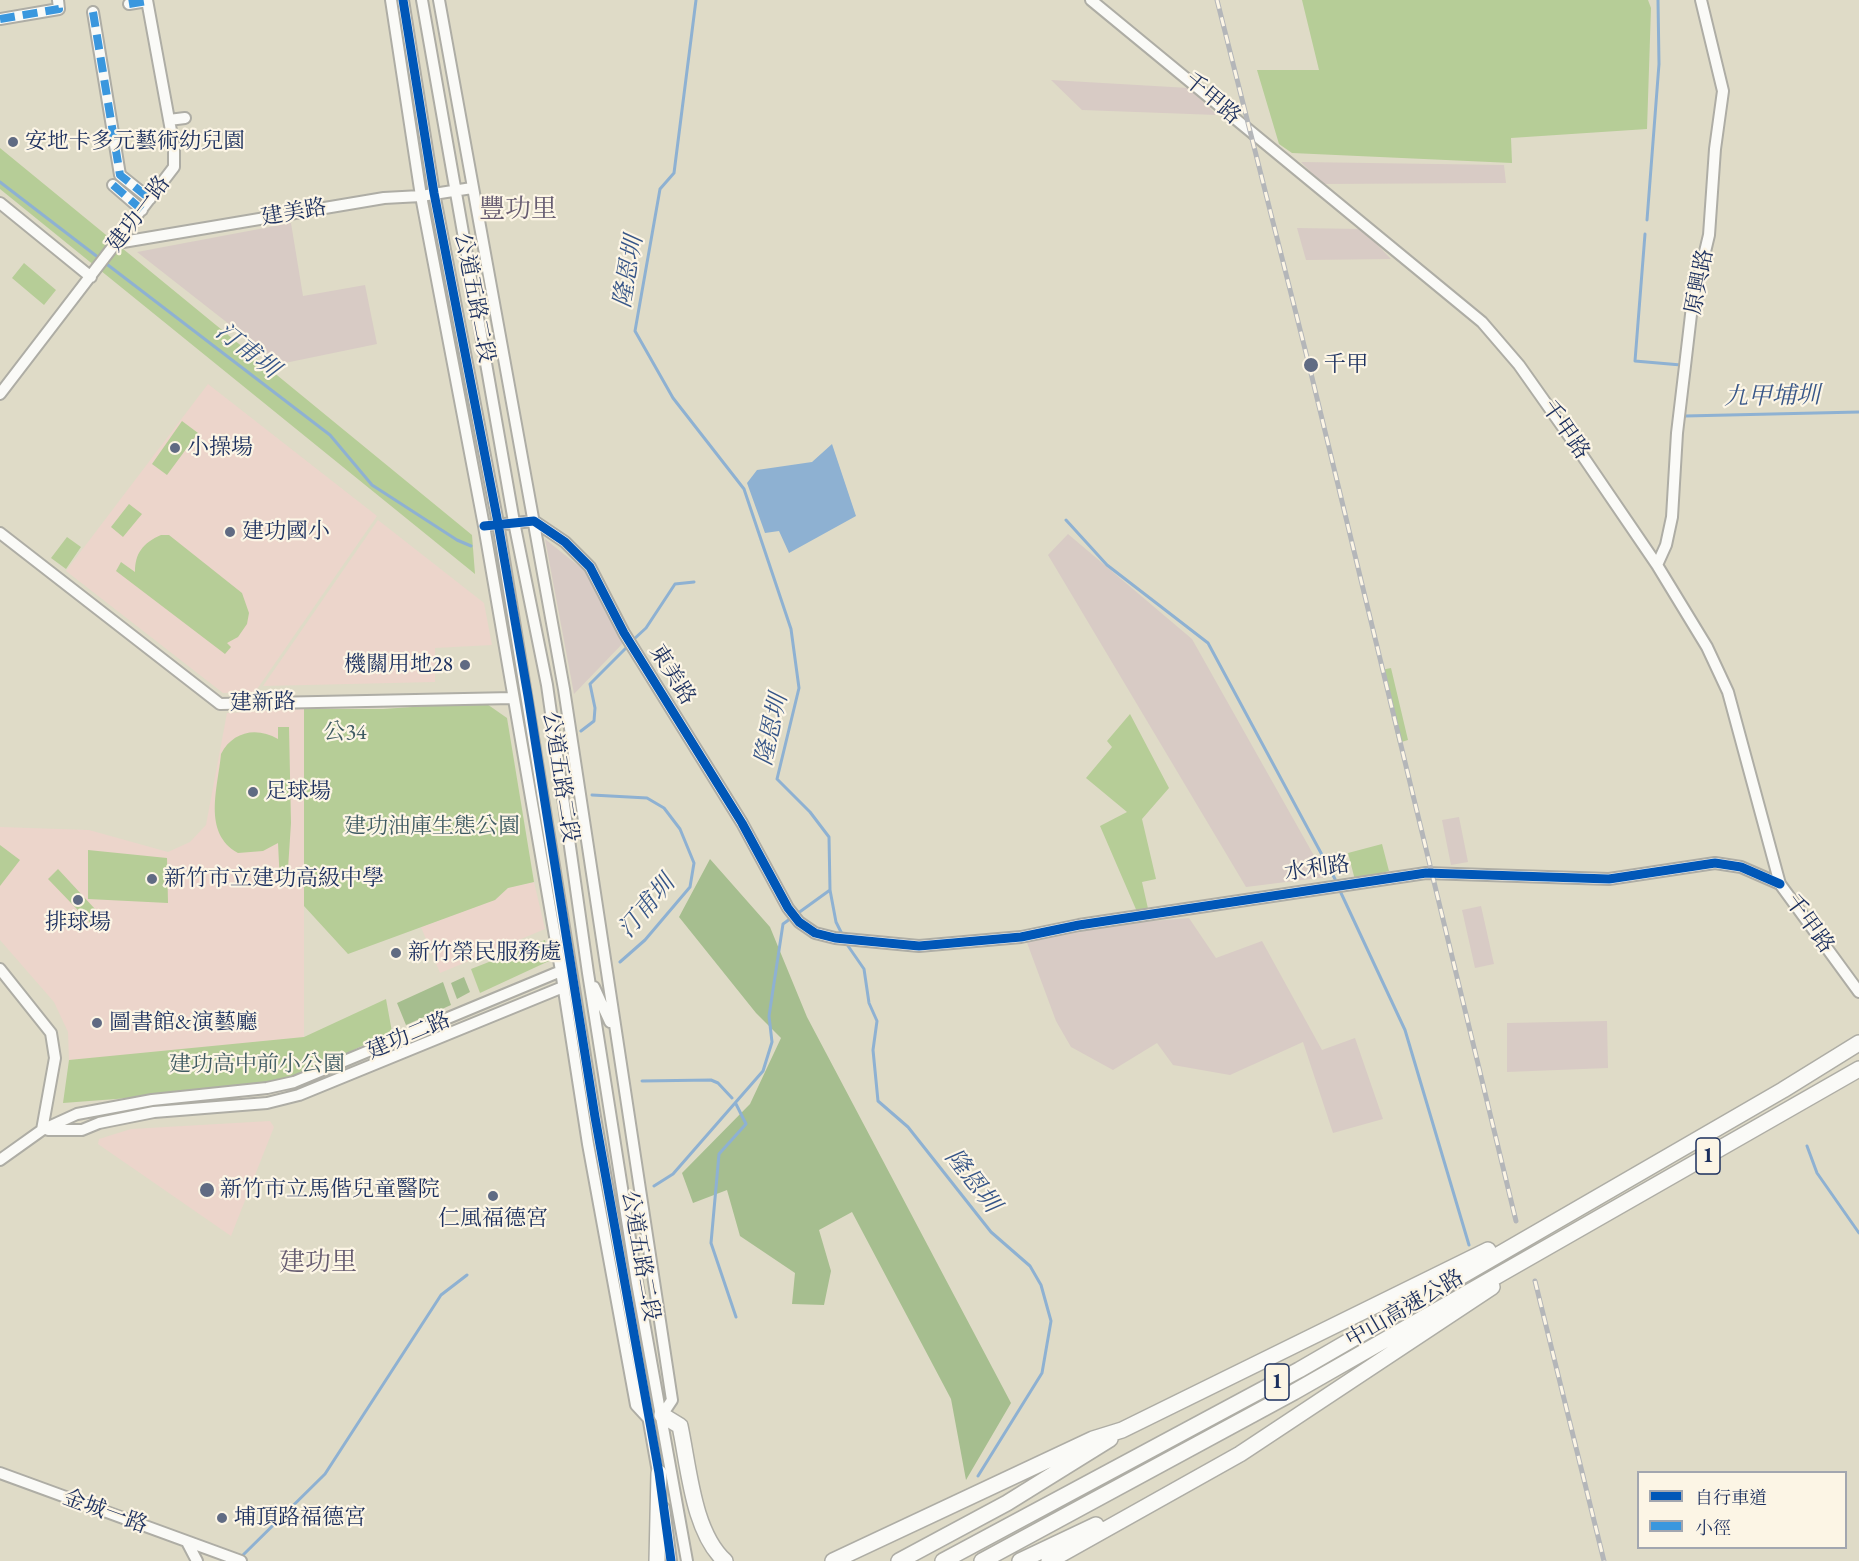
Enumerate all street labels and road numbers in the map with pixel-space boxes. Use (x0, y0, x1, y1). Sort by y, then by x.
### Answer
street label: 千甲路 (1178, 68, 1246, 130)
street label: 建功一路 (102, 171, 176, 257)
street label: 建美路 (259, 194, 329, 232)
street label: 公道五路二段 (448, 231, 500, 365)
street label: 原興路 (1681, 247, 1719, 317)
street label: 千甲路 (1535, 395, 1595, 465)
street label: 東美路 (643, 640, 701, 710)
street label: 建新路 (230, 689, 296, 717)
street label: 公道五路二段 (537, 710, 583, 844)
street label: 水利路 (1282, 851, 1352, 887)
street label: 千甲路 (1779, 890, 1839, 958)
street label: 建功二路 (363, 1007, 455, 1065)
road number: 1 (1696, 1138, 1720, 1174)
street label: 公道五路二段 (616, 1189, 664, 1323)
street label: 中山高速公路 (1341, 1265, 1469, 1353)
road number: 1 (1265, 1364, 1289, 1400)
street label: 金城一路 (59, 1485, 151, 1539)

